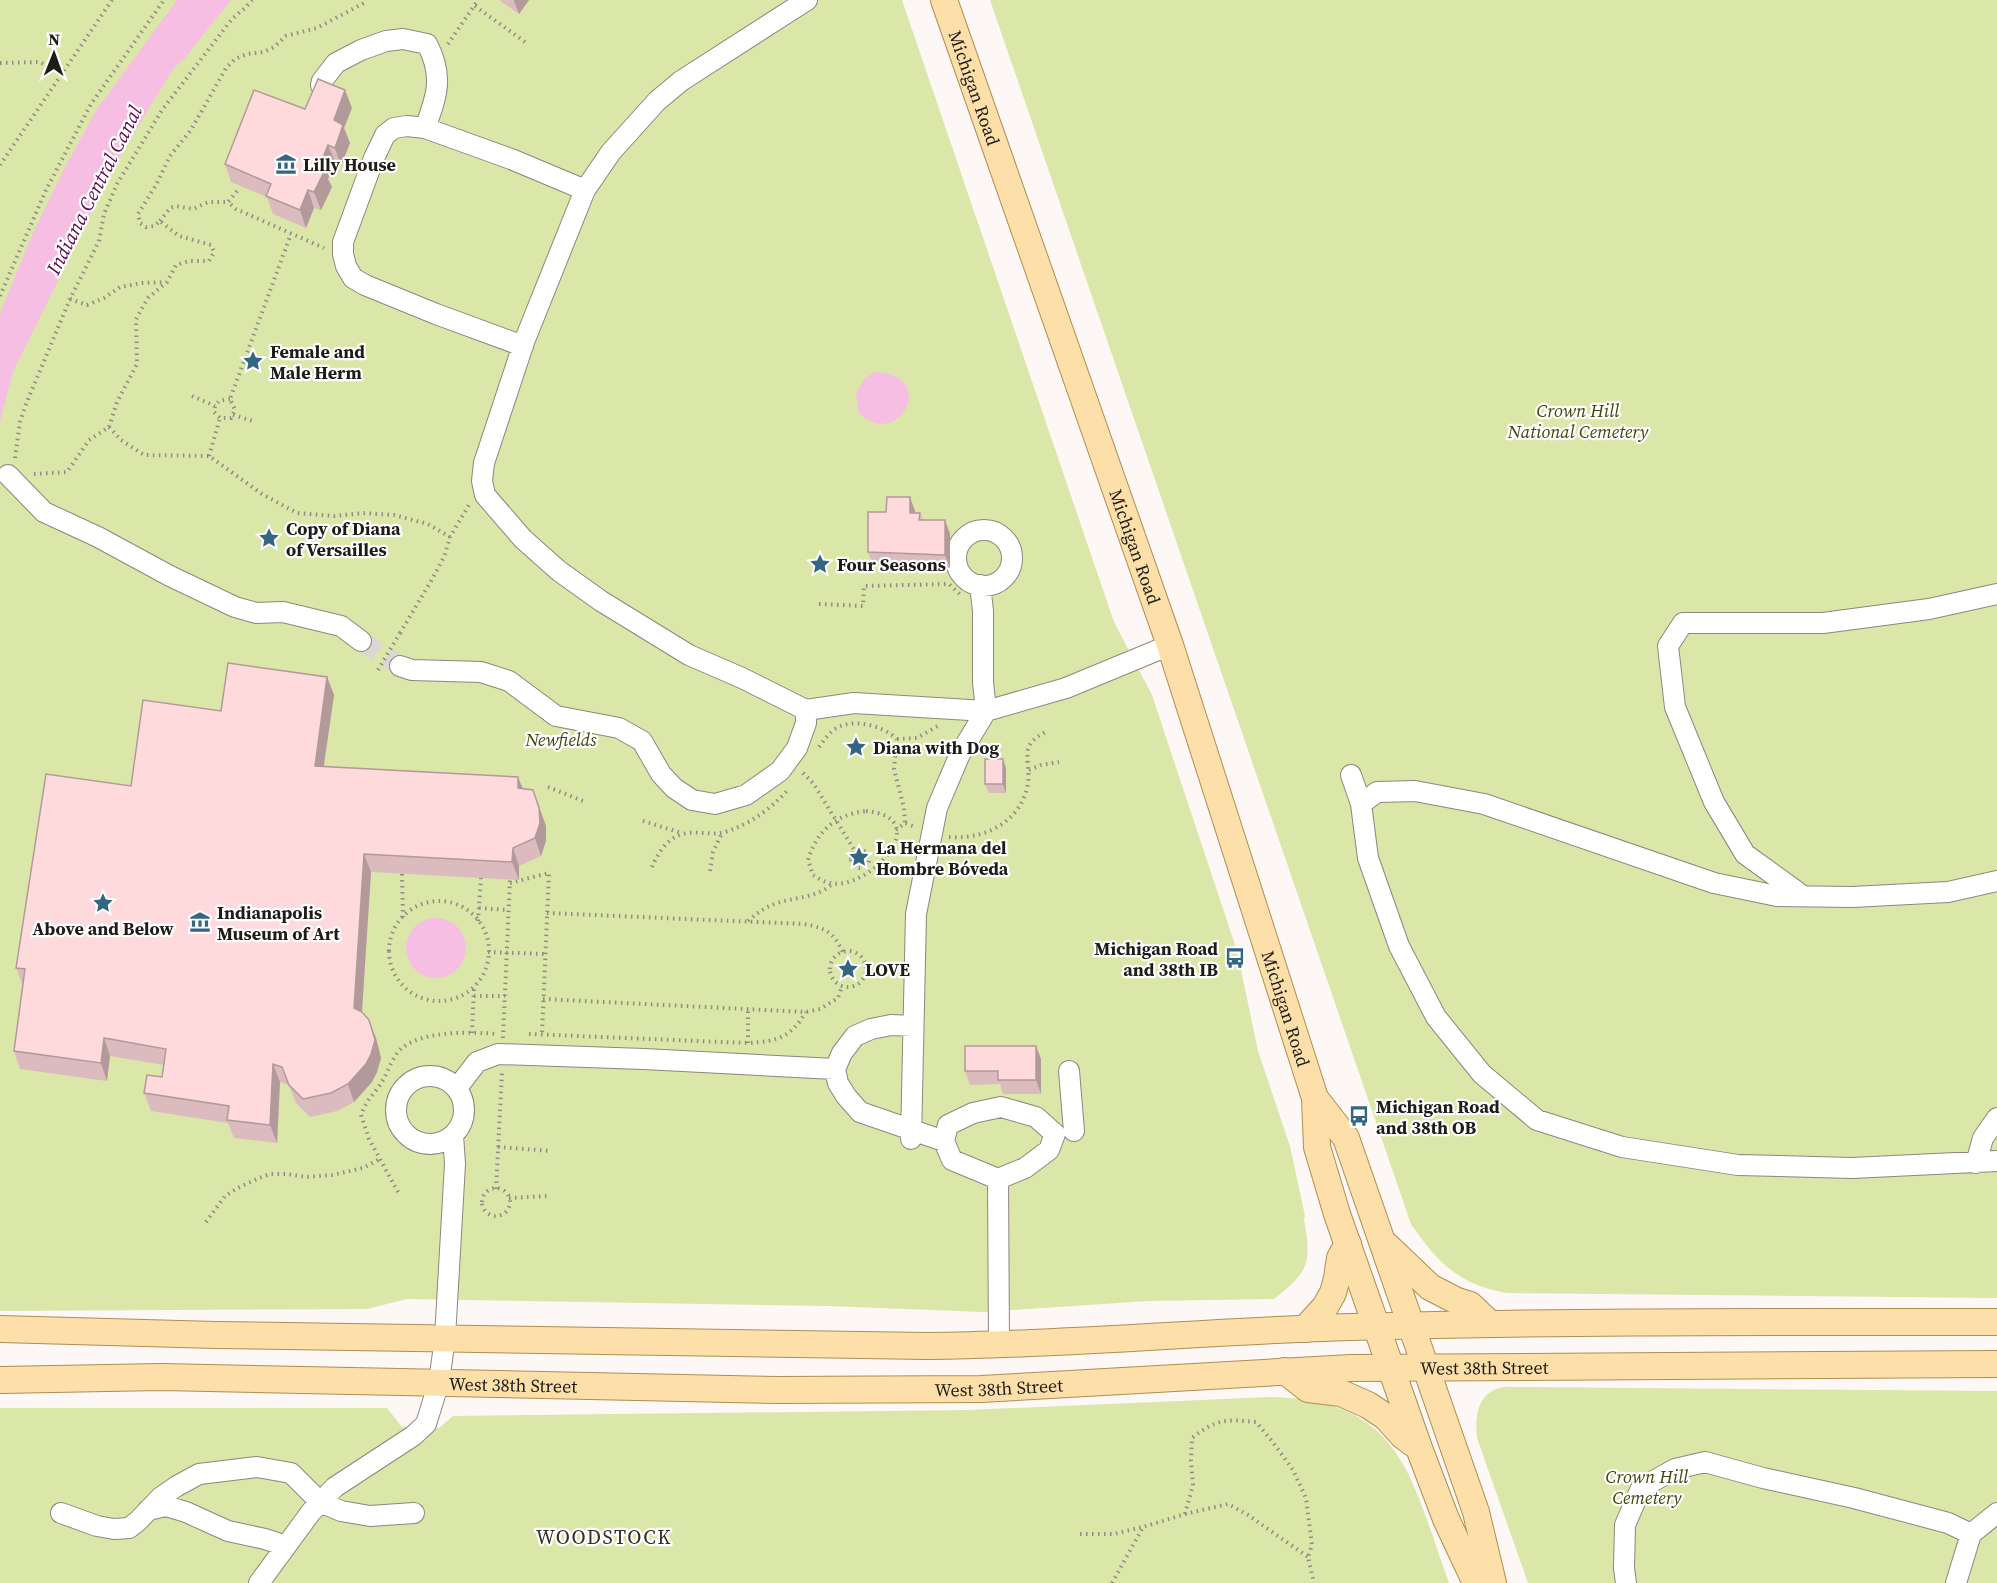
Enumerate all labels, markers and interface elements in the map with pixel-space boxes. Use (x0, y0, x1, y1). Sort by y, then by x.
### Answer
north arrow (24, 24, 84, 84)
street label: Michigan Road (943, 27, 1006, 149)
text: N (48, 28, 61, 50)
water label: Indiana Central Canal (39, 100, 149, 280)
museum icon: Lilly House (274, 152, 298, 176)
place label: Lilly House (303, 152, 396, 177)
place label: Female and Male Herm (270, 339, 365, 385)
place icon: Female and Male Herm (241, 349, 265, 373)
park label: Crown Hill National Cemetery (1507, 398, 1649, 444)
street label: Michigan Road (1104, 485, 1167, 607)
place label: Copy of Diana of Versailles (286, 516, 401, 562)
place icon: Copy of Diana of Versailles (257, 526, 281, 550)
place icon: Four Seasons (808, 552, 832, 576)
place label: Four Seasons (837, 552, 946, 577)
park label: Newfields (524, 727, 597, 752)
place icon: Diana with Dog (844, 735, 868, 759)
place label: Diana with Dog (873, 735, 999, 760)
place label: La Hermana del Hombre Bóveda (876, 835, 1009, 881)
place icon: La Hermana del Hombre Bóveda (847, 845, 871, 869)
place icon: Above and Below (91, 891, 115, 915)
place label: Indianapolis Museum of Art (217, 900, 340, 946)
museum icon: Indianapolis Museum of Art (188, 910, 212, 934)
place label: Above and Below (32, 916, 175, 941)
place label: Michigan Road and 38th IB (1094, 936, 1218, 982)
bus stop icon: Michigan Road and 38th IB (1223, 946, 1247, 970)
street label: Michigan Road (1256, 947, 1317, 1070)
place icon: LOVE (836, 957, 860, 981)
place label: LOVE (865, 957, 910, 982)
place label: Michigan Road and 38th OB (1376, 1094, 1500, 1140)
bus stop icon: Michigan Road and 38th OB (1347, 1104, 1371, 1128)
street label: West 38th Street (1420, 1354, 1549, 1380)
street label: West 38th Street (448, 1371, 578, 1398)
street label: West 38th Street (934, 1372, 1064, 1402)
park label: Crown Hill Cemetery (1606, 1464, 1688, 1510)
district label: WOODSTOCK (536, 1523, 672, 1551)

